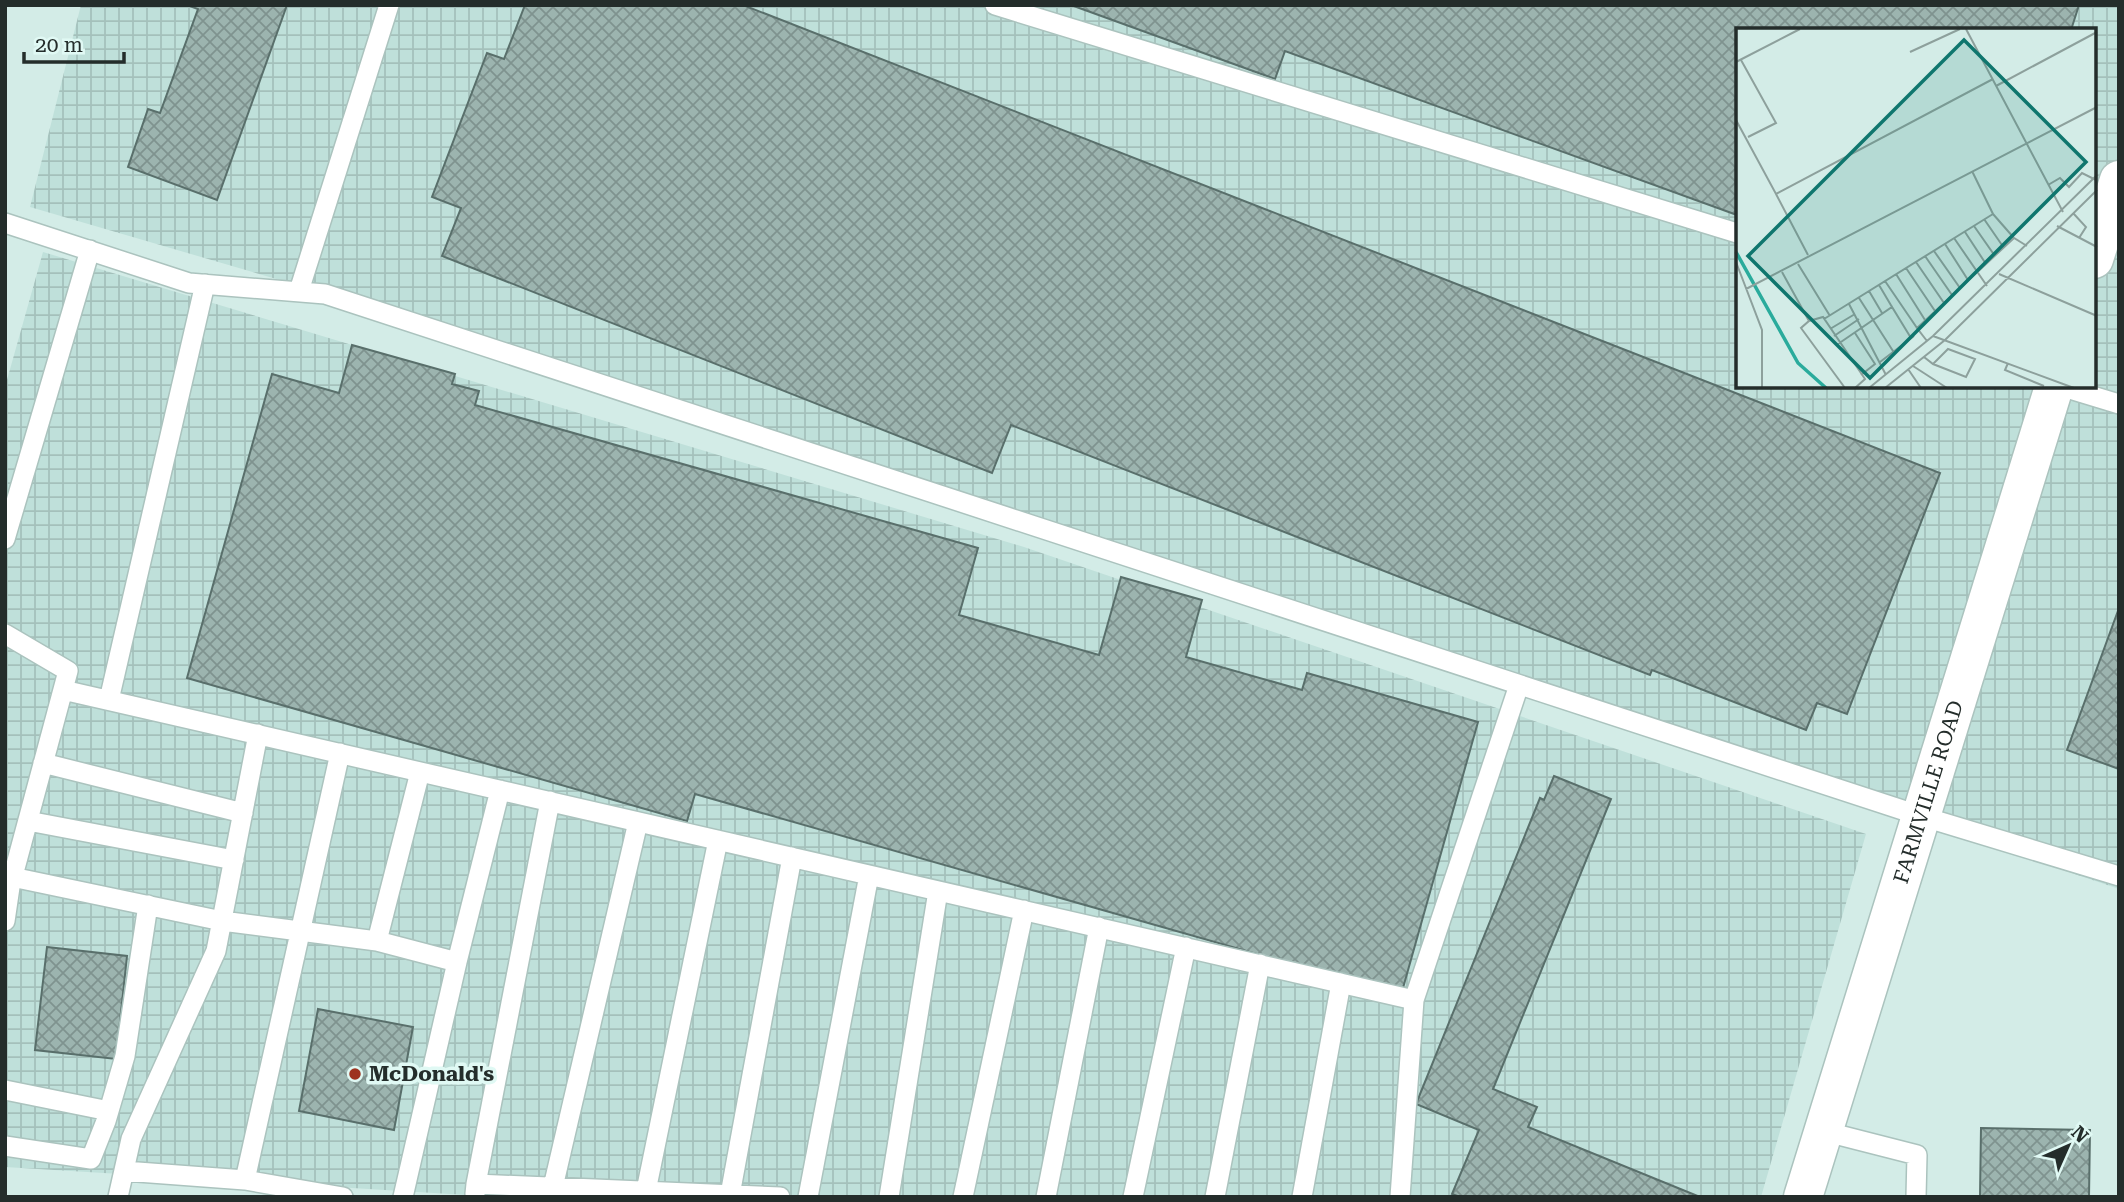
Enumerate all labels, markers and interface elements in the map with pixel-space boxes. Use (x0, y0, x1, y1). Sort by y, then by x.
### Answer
scale bar (24, 21, 124, 65)
inset map (1736, 28, 2096, 388)
text: 20 m (35, 33, 83, 57)
street label: FARMVILLE ROAD (1889, 698, 1968, 886)
place label: McDonald's (369, 1062, 494, 1086)
marker: McDonald's (347, 1066, 363, 1082)
north arrow (2033, 1111, 2103, 1181)
text: N (2066, 1121, 2093, 1148)

